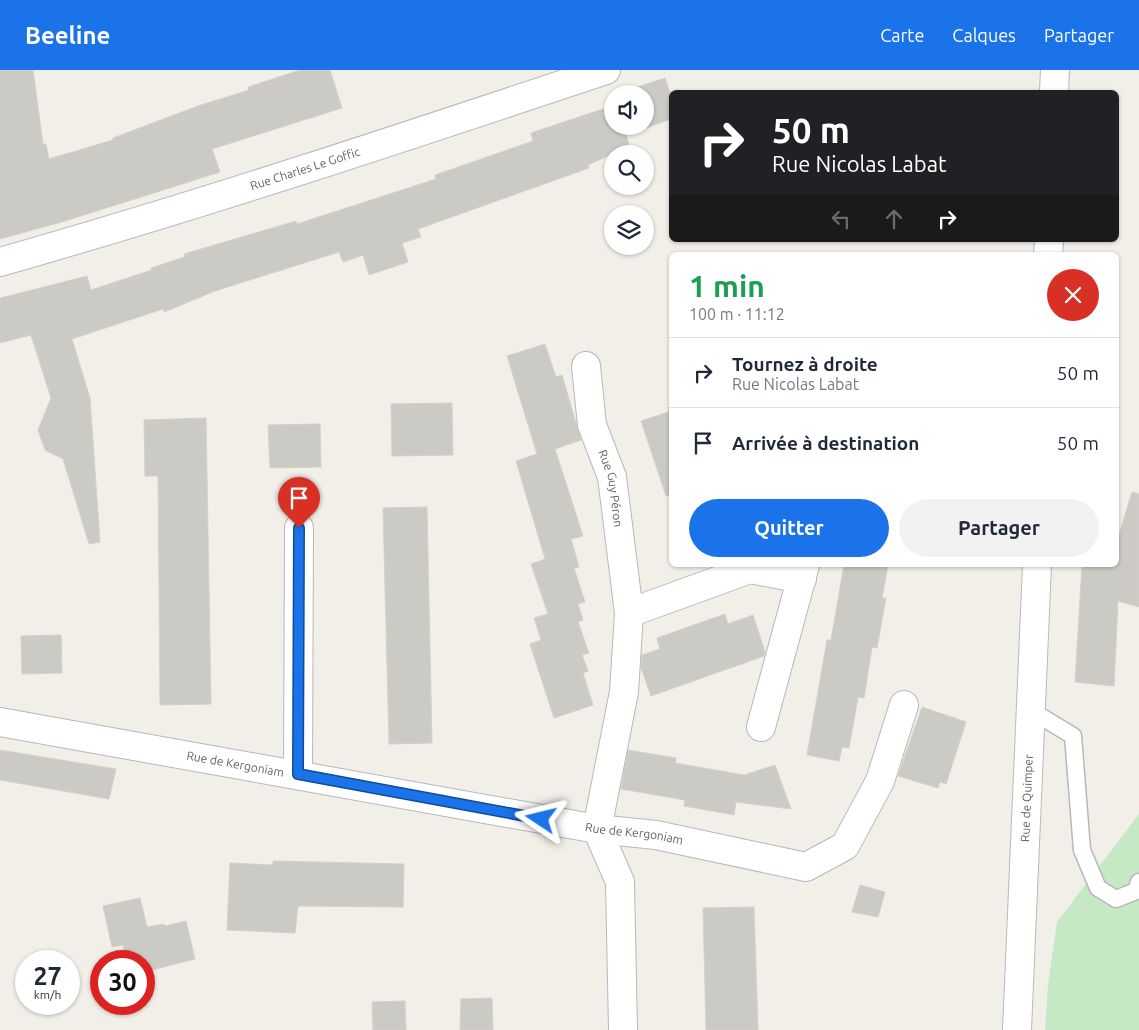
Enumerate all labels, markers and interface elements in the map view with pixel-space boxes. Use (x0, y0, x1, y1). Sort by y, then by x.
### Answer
text: Beeline (25, 22, 110, 49)
text: Carte (880, 25, 924, 45)
text: Calques (952, 25, 1016, 45)
text: Partager (1044, 25, 1114, 45)
map controls (604, 85, 654, 255)
button: sound (604, 85, 654, 135)
icon: right (689, 110, 754, 175)
text: 50 m (772, 110, 850, 150)
street label: Rue Charles Le Goffic (248, 145, 362, 192)
button: search (604, 145, 654, 195)
text: Rue Nicolas Labat (772, 151, 947, 176)
button: layers (604, 205, 654, 255)
icon: left (827, 205, 855, 233)
icon: ahead (880, 205, 908, 233)
icon: right (933, 205, 961, 233)
text: 1 min (689, 269, 765, 303)
button: close (1047, 269, 1099, 321)
text: 100 m · 11:12 (689, 305, 785, 323)
text: Tournez à droite (732, 353, 878, 375)
icon: right (689, 359, 717, 387)
text: 50 m (1057, 362, 1099, 384)
text: Rue Nicolas Labat (732, 375, 859, 393)
icon: arrive (689, 429, 717, 457)
text: Arrivée à destination (732, 432, 919, 454)
text: 50 m (1057, 432, 1099, 454)
street label: Rue Guy Péron (596, 448, 625, 528)
pin (278, 477, 320, 528)
icon: arrive (285, 484, 313, 512)
button: Quitter (689, 499, 889, 557)
button: Partager (899, 499, 1099, 557)
street label: Rue de Kergoniam (186, 749, 285, 779)
street label: Rue de Quimper (1018, 754, 1035, 842)
position arrow (514, 792, 566, 844)
street label: Rue de Kergoniam (584, 820, 684, 847)
speed limit sign: 30 (90, 950, 155, 1015)
text: 27 (33, 962, 62, 990)
text: km/h (34, 988, 61, 1001)

